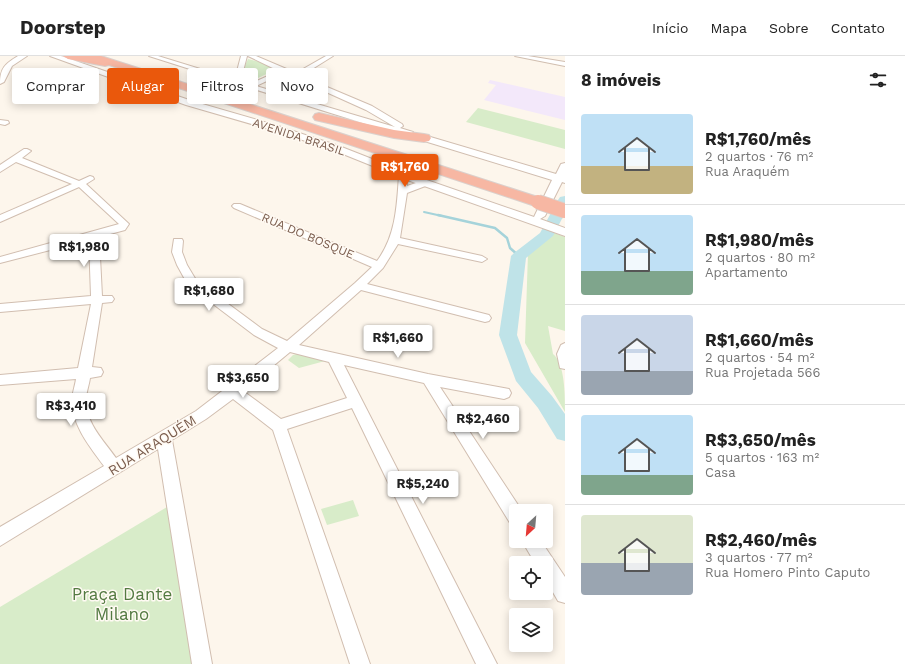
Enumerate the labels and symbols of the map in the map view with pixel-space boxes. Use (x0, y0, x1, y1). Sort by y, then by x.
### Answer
street label: AVENIDA BRASIL (251, 115, 347, 159)
pin: R$1,760 (368, 154, 442, 188)
street label: RUA DO BOSQUE (260, 210, 357, 262)
pin: R$1,980 (47, 234, 121, 268)
pin: R$1,680 (172, 278, 246, 312)
pin: R$1,660 (361, 325, 435, 359)
pin: R$3,650 (206, 365, 280, 399)
pin: R$3,410 (34, 393, 108, 427)
pin: R$2,460 (446, 406, 520, 440)
street label: RUA ARAQUÉM (105, 412, 199, 478)
pin: R$5,240 (386, 471, 460, 505)
north arrow (509, 504, 553, 548)
park label: Praça Dante Milano (72, 584, 172, 624)

